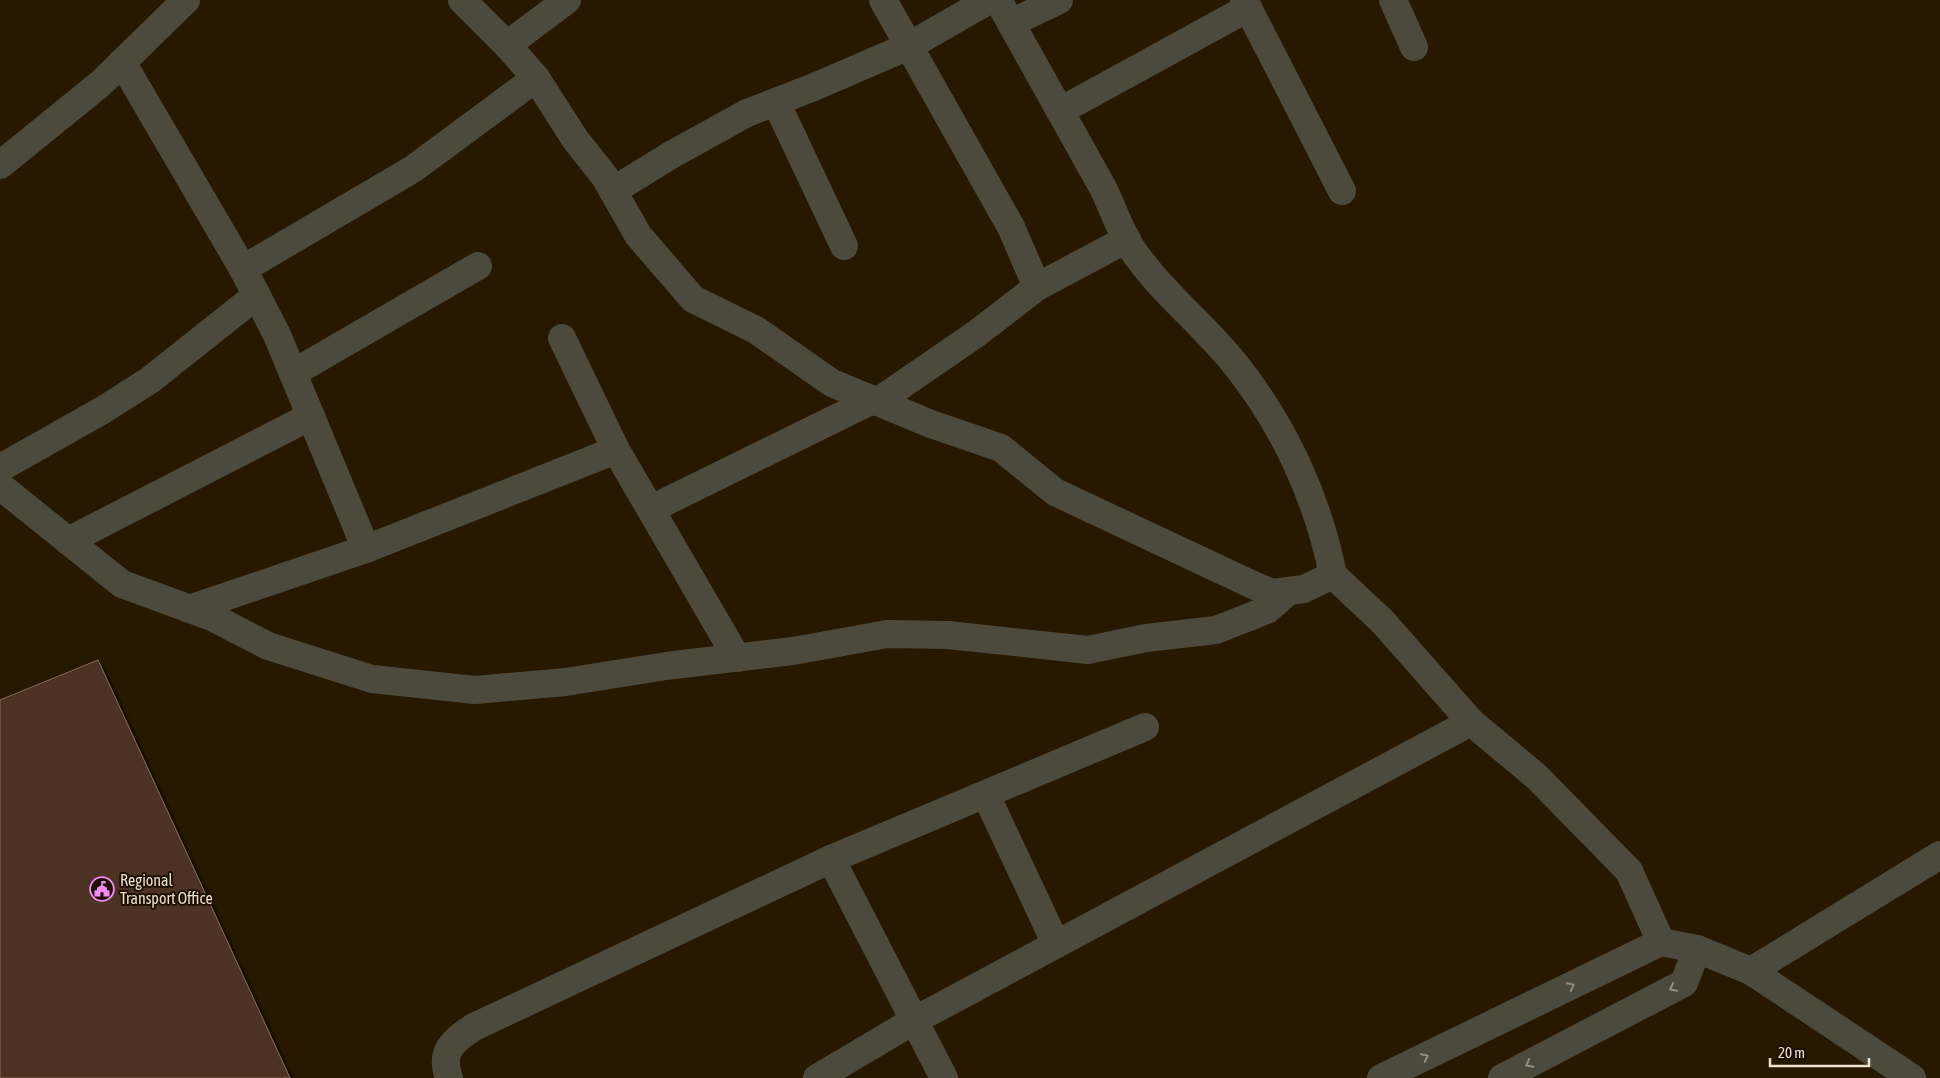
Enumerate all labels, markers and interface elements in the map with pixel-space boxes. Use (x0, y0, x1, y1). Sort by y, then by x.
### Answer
place label: Regional Transport Office (120, 871, 213, 908)
public building icon: Regional Transport Office (89, 876, 115, 902)
one-way arrow (1566, 982, 1575, 992)
one-way arrow (1670, 982, 1679, 992)
scale bar (1770, 1036, 1869, 1068)
text: 20 m (1778, 1044, 1805, 1061)
one-way arrow (1420, 1053, 1429, 1063)
one-way arrow (1526, 1058, 1535, 1068)

